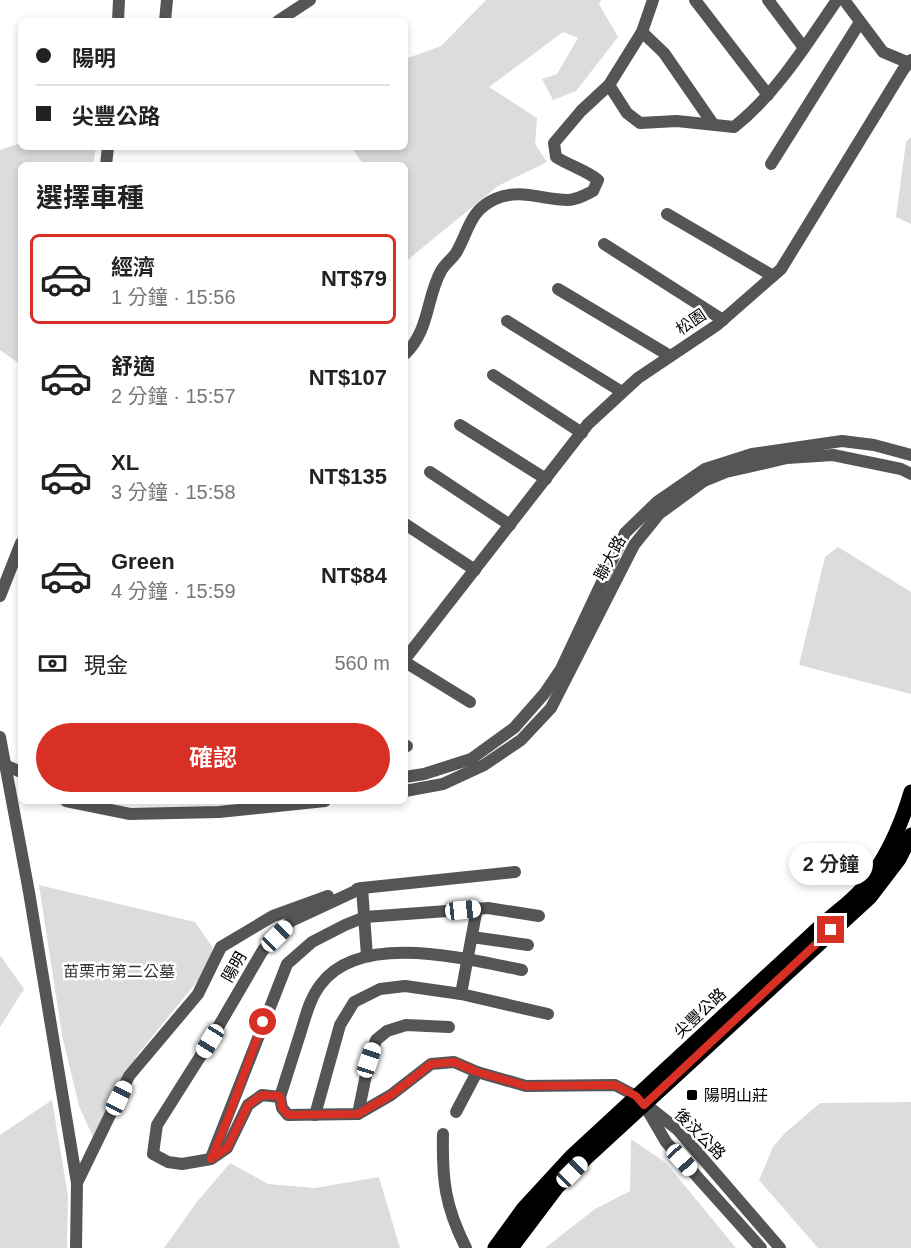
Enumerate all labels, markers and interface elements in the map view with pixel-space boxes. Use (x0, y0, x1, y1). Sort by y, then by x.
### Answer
text: 陽明 (72, 46, 116, 71)
text: 尖豐公路 (72, 104, 160, 129)
text: 選擇車種 (36, 183, 144, 213)
icon: car (39, 252, 93, 306)
text: 經濟 (111, 255, 155, 280)
text: NT$79 (321, 266, 387, 291)
text: 1 分鐘 · 15:56 (111, 286, 236, 308)
street label: 松園 (673, 306, 709, 338)
icon: car (39, 351, 93, 405)
text: 舒適 (111, 354, 155, 379)
text: NT$107 (309, 365, 387, 390)
text: 2 分鐘 · 15:57 (111, 385, 236, 407)
icon: car (39, 450, 93, 504)
text: XL (111, 450, 139, 475)
text: NT$135 (309, 464, 387, 489)
text: 3 分鐘 · 15:58 (111, 481, 236, 503)
street label: 聯大路 (591, 533, 629, 583)
icon: car (39, 549, 93, 603)
text: Green (111, 549, 175, 574)
text: NT$84 (321, 563, 387, 588)
text: 4 分鐘 · 15:59 (111, 580, 236, 602)
icon: cash (36, 647, 69, 680)
text: 560 m (334, 652, 390, 674)
text: 現金 (84, 653, 128, 678)
button: 確認 (36, 723, 390, 792)
callout: 2 分鐘 (789, 843, 873, 885)
text: 2 分鐘 (803, 853, 859, 875)
car (444, 899, 482, 921)
route end (817, 916, 844, 943)
car (258, 917, 296, 955)
street label: 陽明 (219, 949, 249, 985)
park label: 苗栗市第二公墓 (63, 963, 175, 980)
street label: 尖豐公路 (671, 985, 729, 1041)
route start (249, 1008, 276, 1035)
car (193, 1021, 227, 1061)
car (355, 1040, 383, 1080)
car (103, 1078, 135, 1118)
place label: 陽明山莊 (704, 1087, 768, 1104)
marker: 陽明山莊 (685, 1088, 699, 1102)
street label: 後汶公路 (671, 1105, 729, 1163)
car (663, 1141, 701, 1179)
car (553, 1153, 591, 1191)

